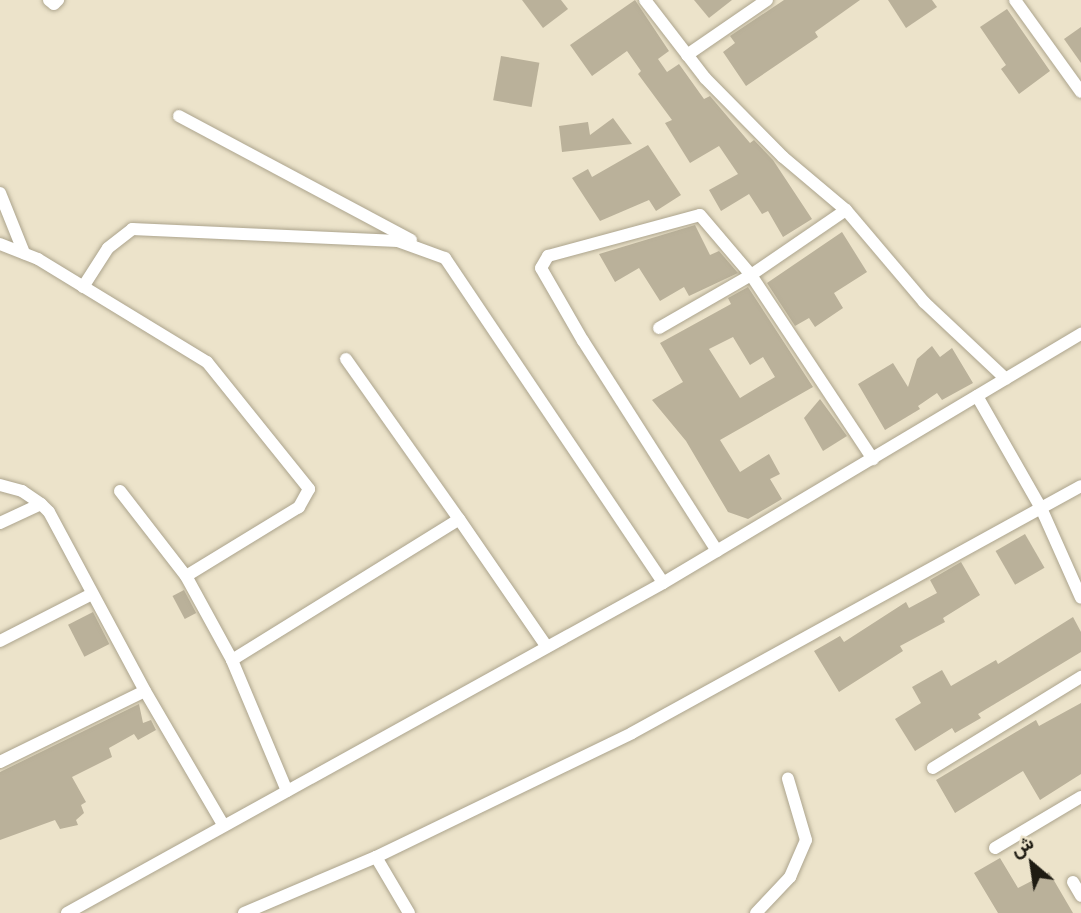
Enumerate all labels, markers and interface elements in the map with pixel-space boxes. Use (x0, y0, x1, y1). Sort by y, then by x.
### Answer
north arrow (997, 829, 1067, 899)
text: ش (1006, 830, 1038, 862)

